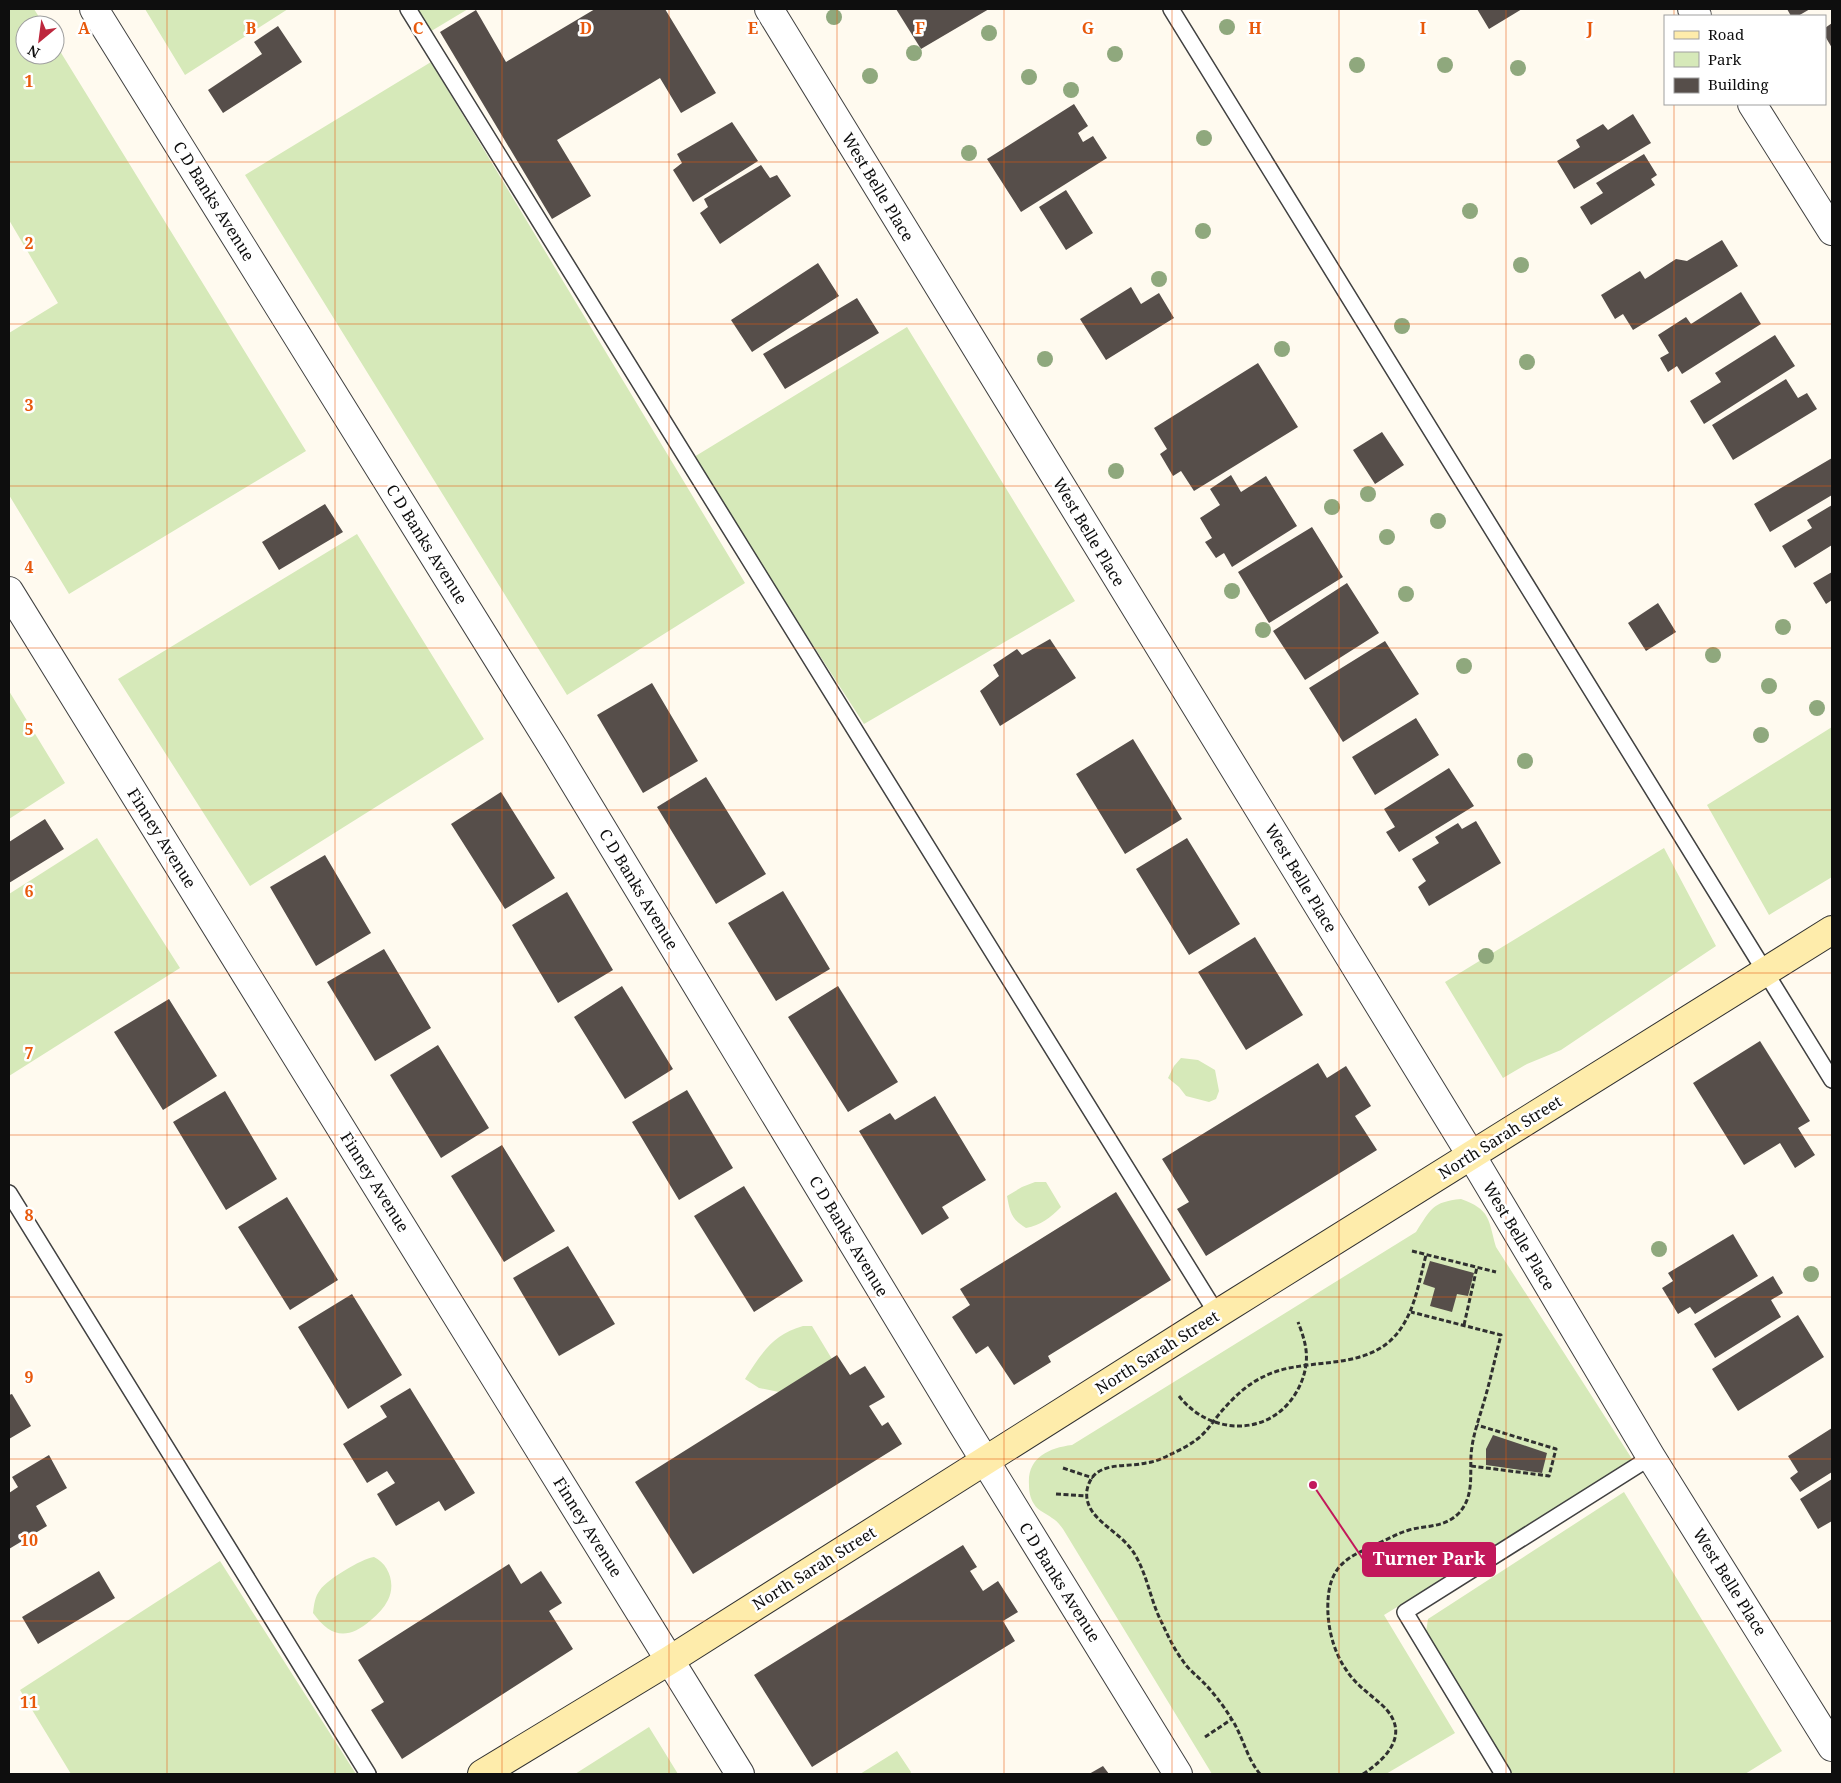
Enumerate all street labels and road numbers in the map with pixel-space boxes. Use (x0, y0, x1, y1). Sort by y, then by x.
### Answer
street label: West Belle Place (837, 129, 919, 245)
street label: C D Banks Avenue (168, 137, 260, 265)
street label: West Belle Place (1048, 474, 1130, 590)
street label: C D Banks Avenue (381, 480, 473, 608)
street label: Finney Avenue (122, 784, 202, 892)
street label: West Belle Place (1260, 820, 1342, 936)
street label: C D Banks Avenue (594, 824, 684, 954)
street label: North Sarah Street (1434, 1090, 1566, 1184)
street label: Finney Avenue (335, 1128, 415, 1236)
street label: C D Banks Avenue (804, 1171, 894, 1301)
street label: West Belle Place (1478, 1178, 1560, 1294)
street label: North Sarah Street (1091, 1305, 1223, 1399)
street label: Finney Avenue (548, 1473, 628, 1581)
street label: C D Banks Avenue (1014, 1518, 1106, 1646)
street label: North Sarah Street (748, 1521, 880, 1615)
street label: West Belle Place (1688, 1524, 1772, 1640)

